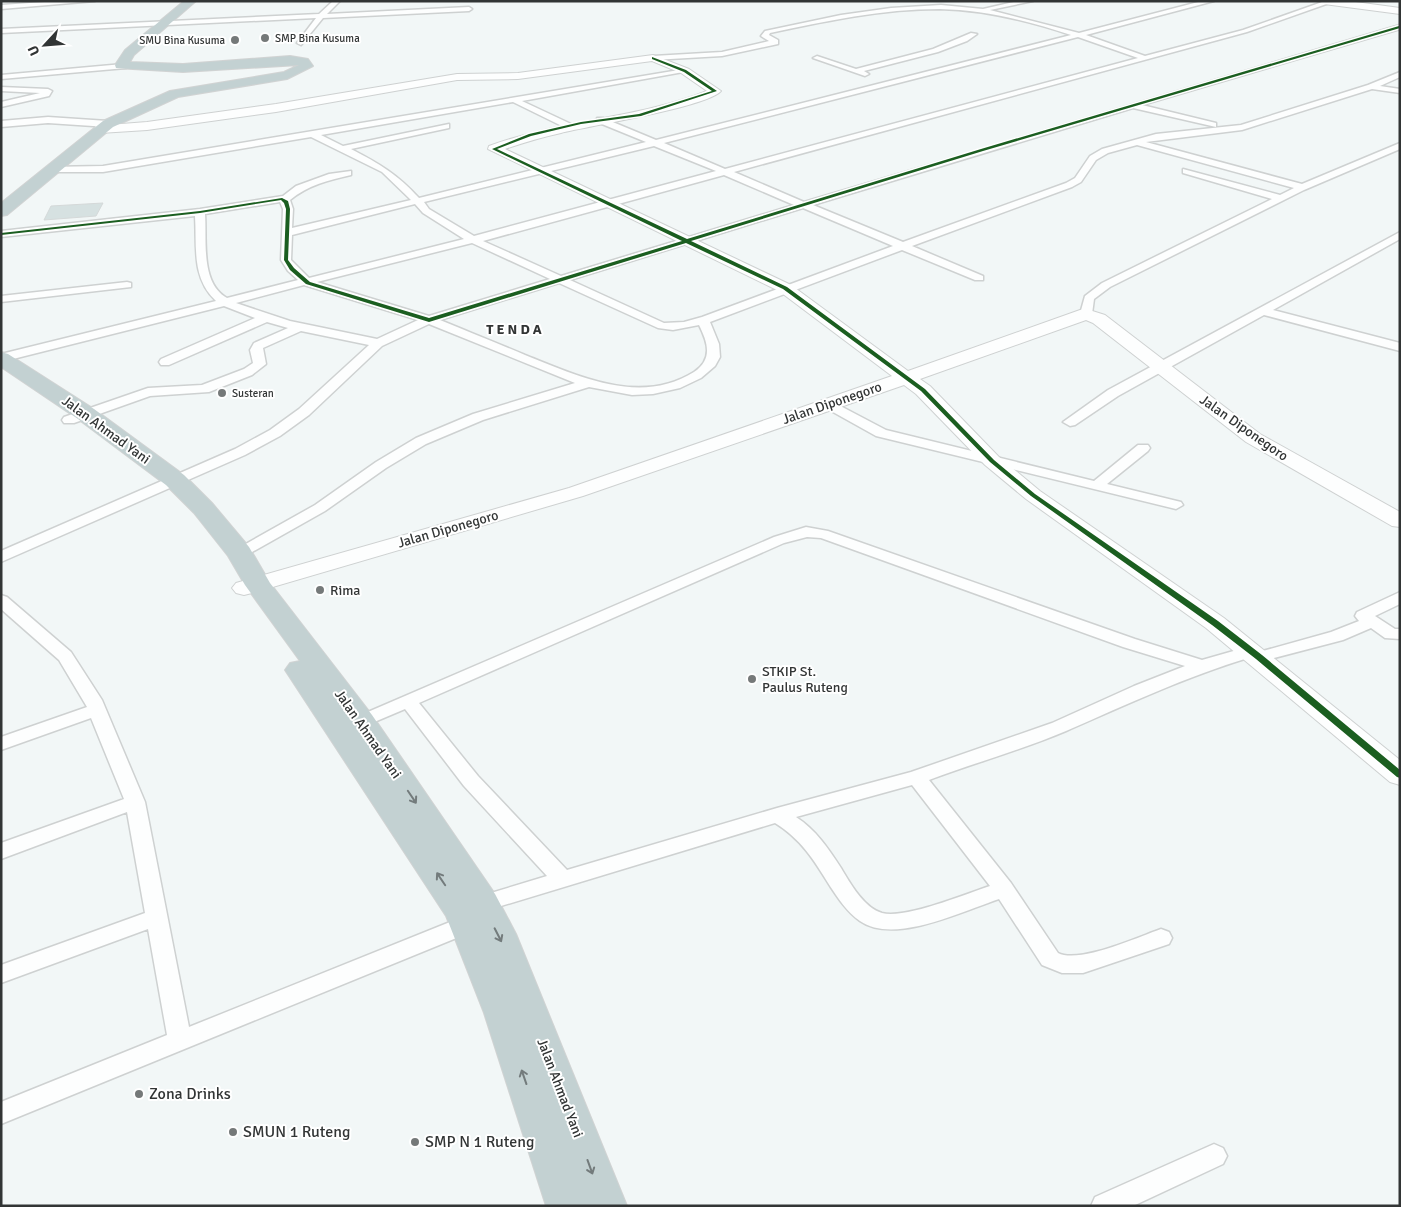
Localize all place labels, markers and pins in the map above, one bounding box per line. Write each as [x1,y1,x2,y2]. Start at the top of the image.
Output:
marker: SMP Bina Kusuma [259,32,271,44]
place label: SMP Bina Kusuma [275,32,360,45]
place label: SMU Bina Kusuma [139,34,225,47]
marker: SMU Bina Kusuma [229,34,241,46]
marker: Susteran [216,387,228,399]
place label: Susteran [232,387,274,400]
place label: Rima [330,582,360,599]
marker: Rima [314,584,326,596]
place label: STKIP St. Paulus Ruteng [762,663,848,696]
marker: STKIP St. Paulus Ruteng [746,673,758,685]
place label: Zona Drinks [149,1084,231,1104]
marker: Zona Drinks [133,1088,145,1100]
place label: SMUN 1 Ruteng [243,1122,350,1142]
marker: SMUN 1 Ruteng [227,1126,239,1138]
place label: SMP N 1 Ruteng [425,1132,534,1152]
marker: SMP N 1 Ruteng [409,1136,421,1148]

